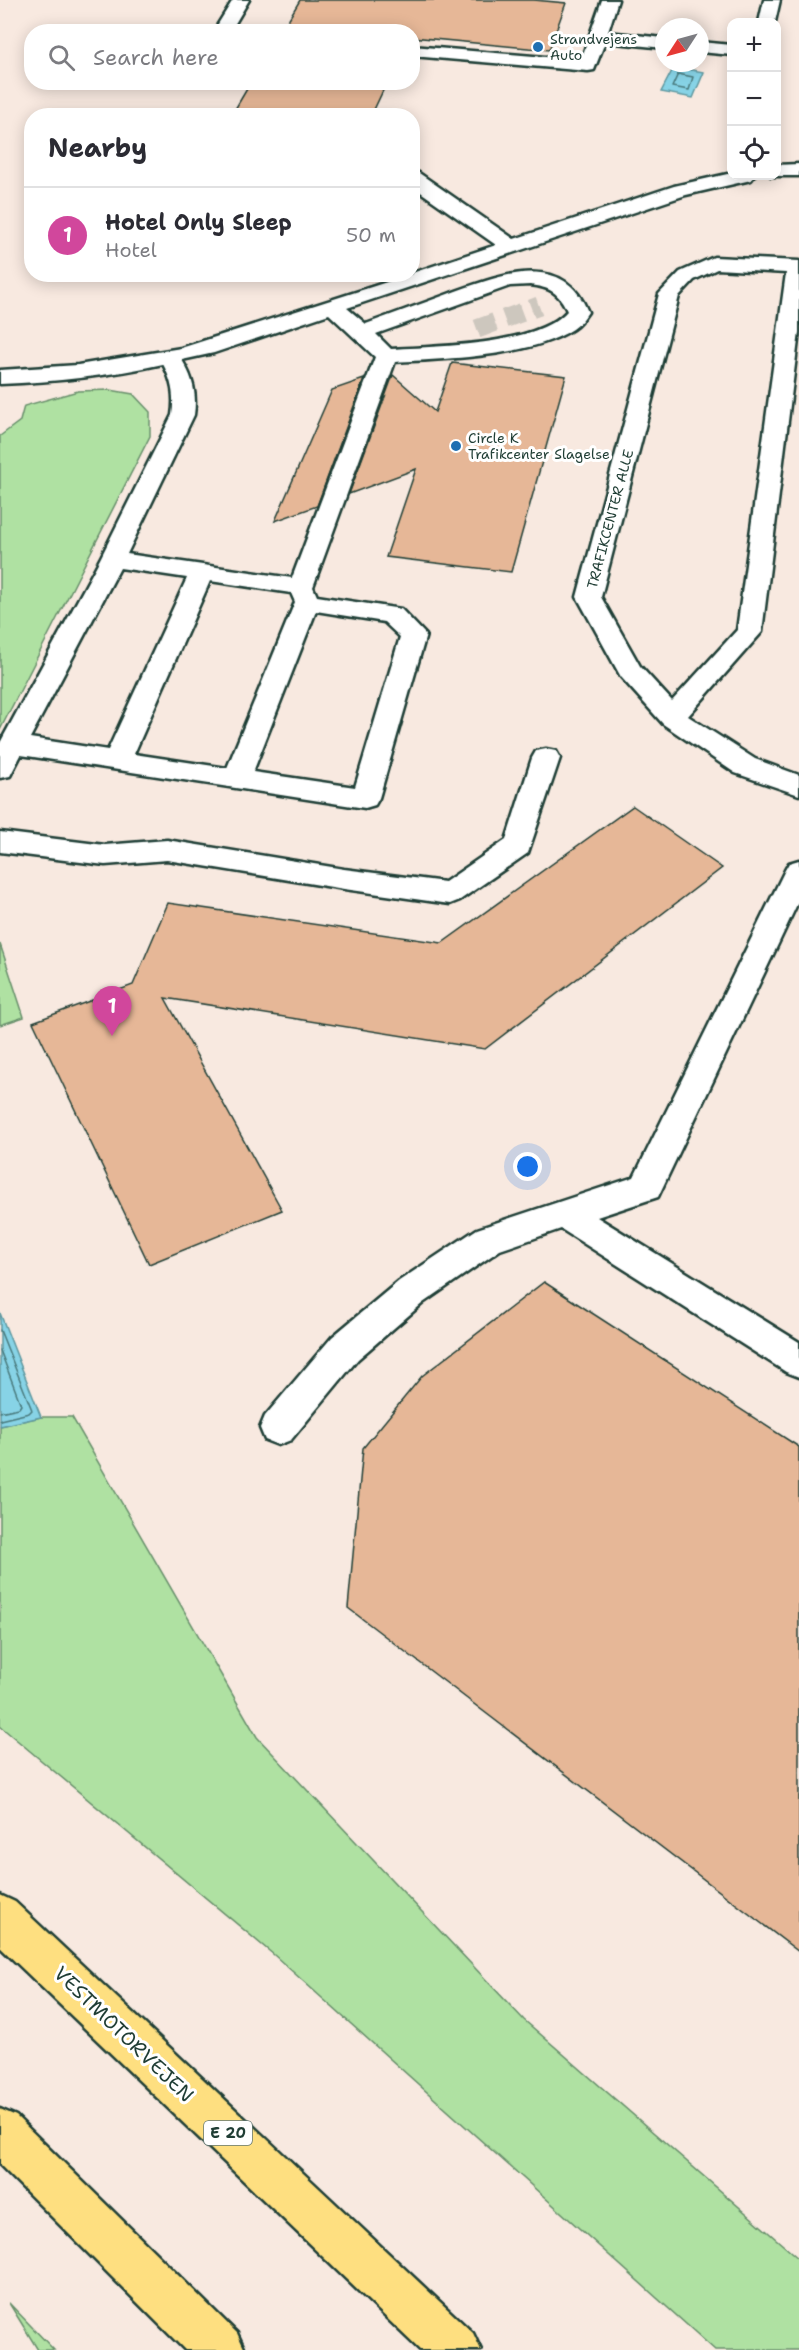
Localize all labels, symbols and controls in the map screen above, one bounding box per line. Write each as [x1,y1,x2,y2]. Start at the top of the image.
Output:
north arrow [655,18,709,72]
map controls [727,18,781,180]
button: + [727,18,781,72]
search box [24,24,420,90]
place label: Strandvejens Auto [550,30,637,64]
marker: Strandvejens Auto [531,40,545,54]
icon: search [45,41,78,74]
text: Search here [93,43,219,72]
button: − [727,72,781,126]
button: locate [727,126,781,180]
text: Nearby [48,130,147,165]
text: Hotel Only Sleep [105,208,292,237]
text: 1 [63,222,72,248]
text: 50 m [346,222,396,248]
text: Hotel [105,237,157,263]
place label: Circle K Trafikcenter Slagelse [468,429,610,463]
marker: Circle K Trafikcenter Slagelse [449,439,463,453]
street label: TRAFIKCENTER ALLE [583,447,637,591]
pin: 1 [92,986,132,1036]
your location [513,1152,542,1181]
street label: VESTMOTORVEJEN [48,1960,200,2108]
road number: E 20 [204,2121,252,2145]

